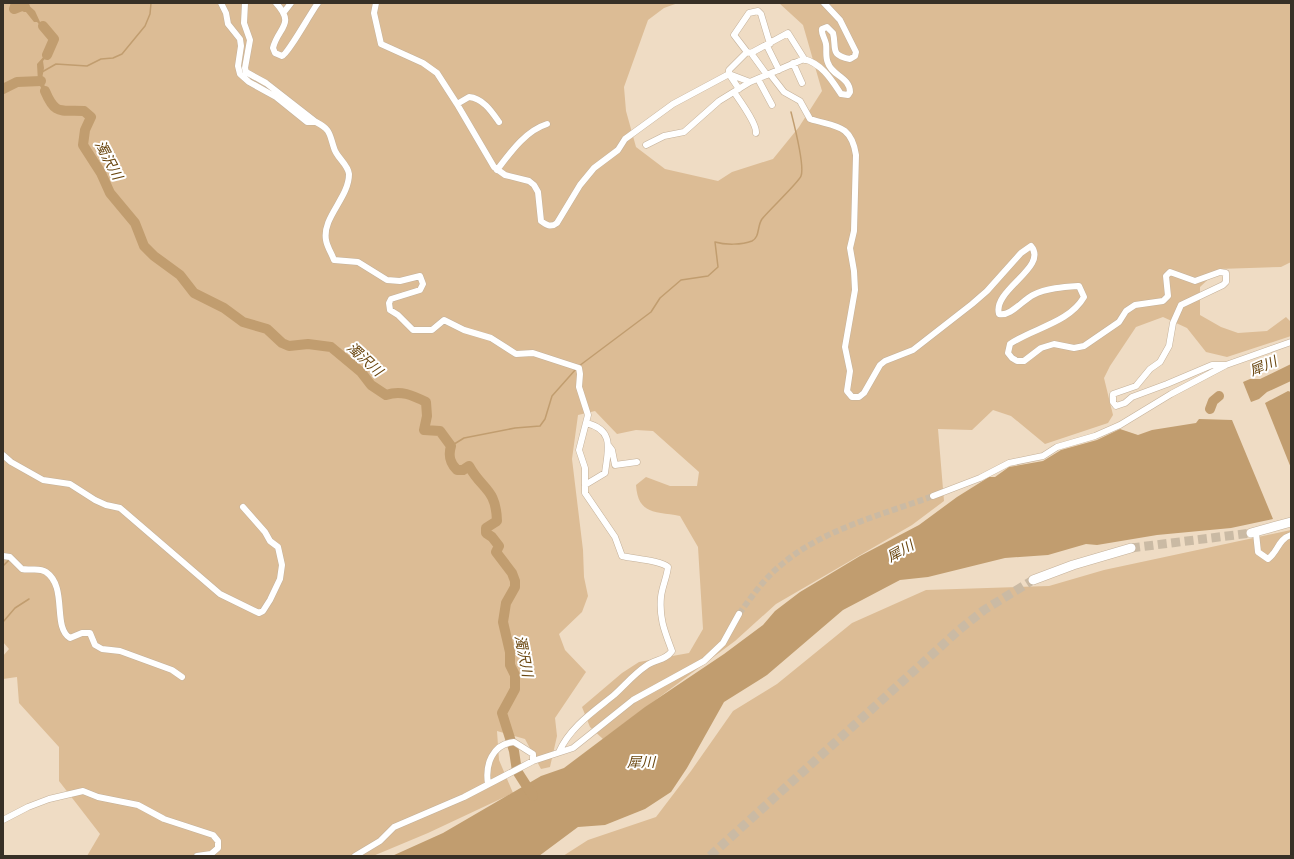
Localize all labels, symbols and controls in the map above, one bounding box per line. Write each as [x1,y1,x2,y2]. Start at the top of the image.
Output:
water label: 濁沢川 [92,138,127,184]
water label: 濁沢川 [344,339,387,380]
water label: 犀川 [1247,352,1281,379]
water label: 犀川 [884,536,918,565]
water label: 濁沢川 [512,634,536,680]
water label: 犀川 [627,754,657,770]

